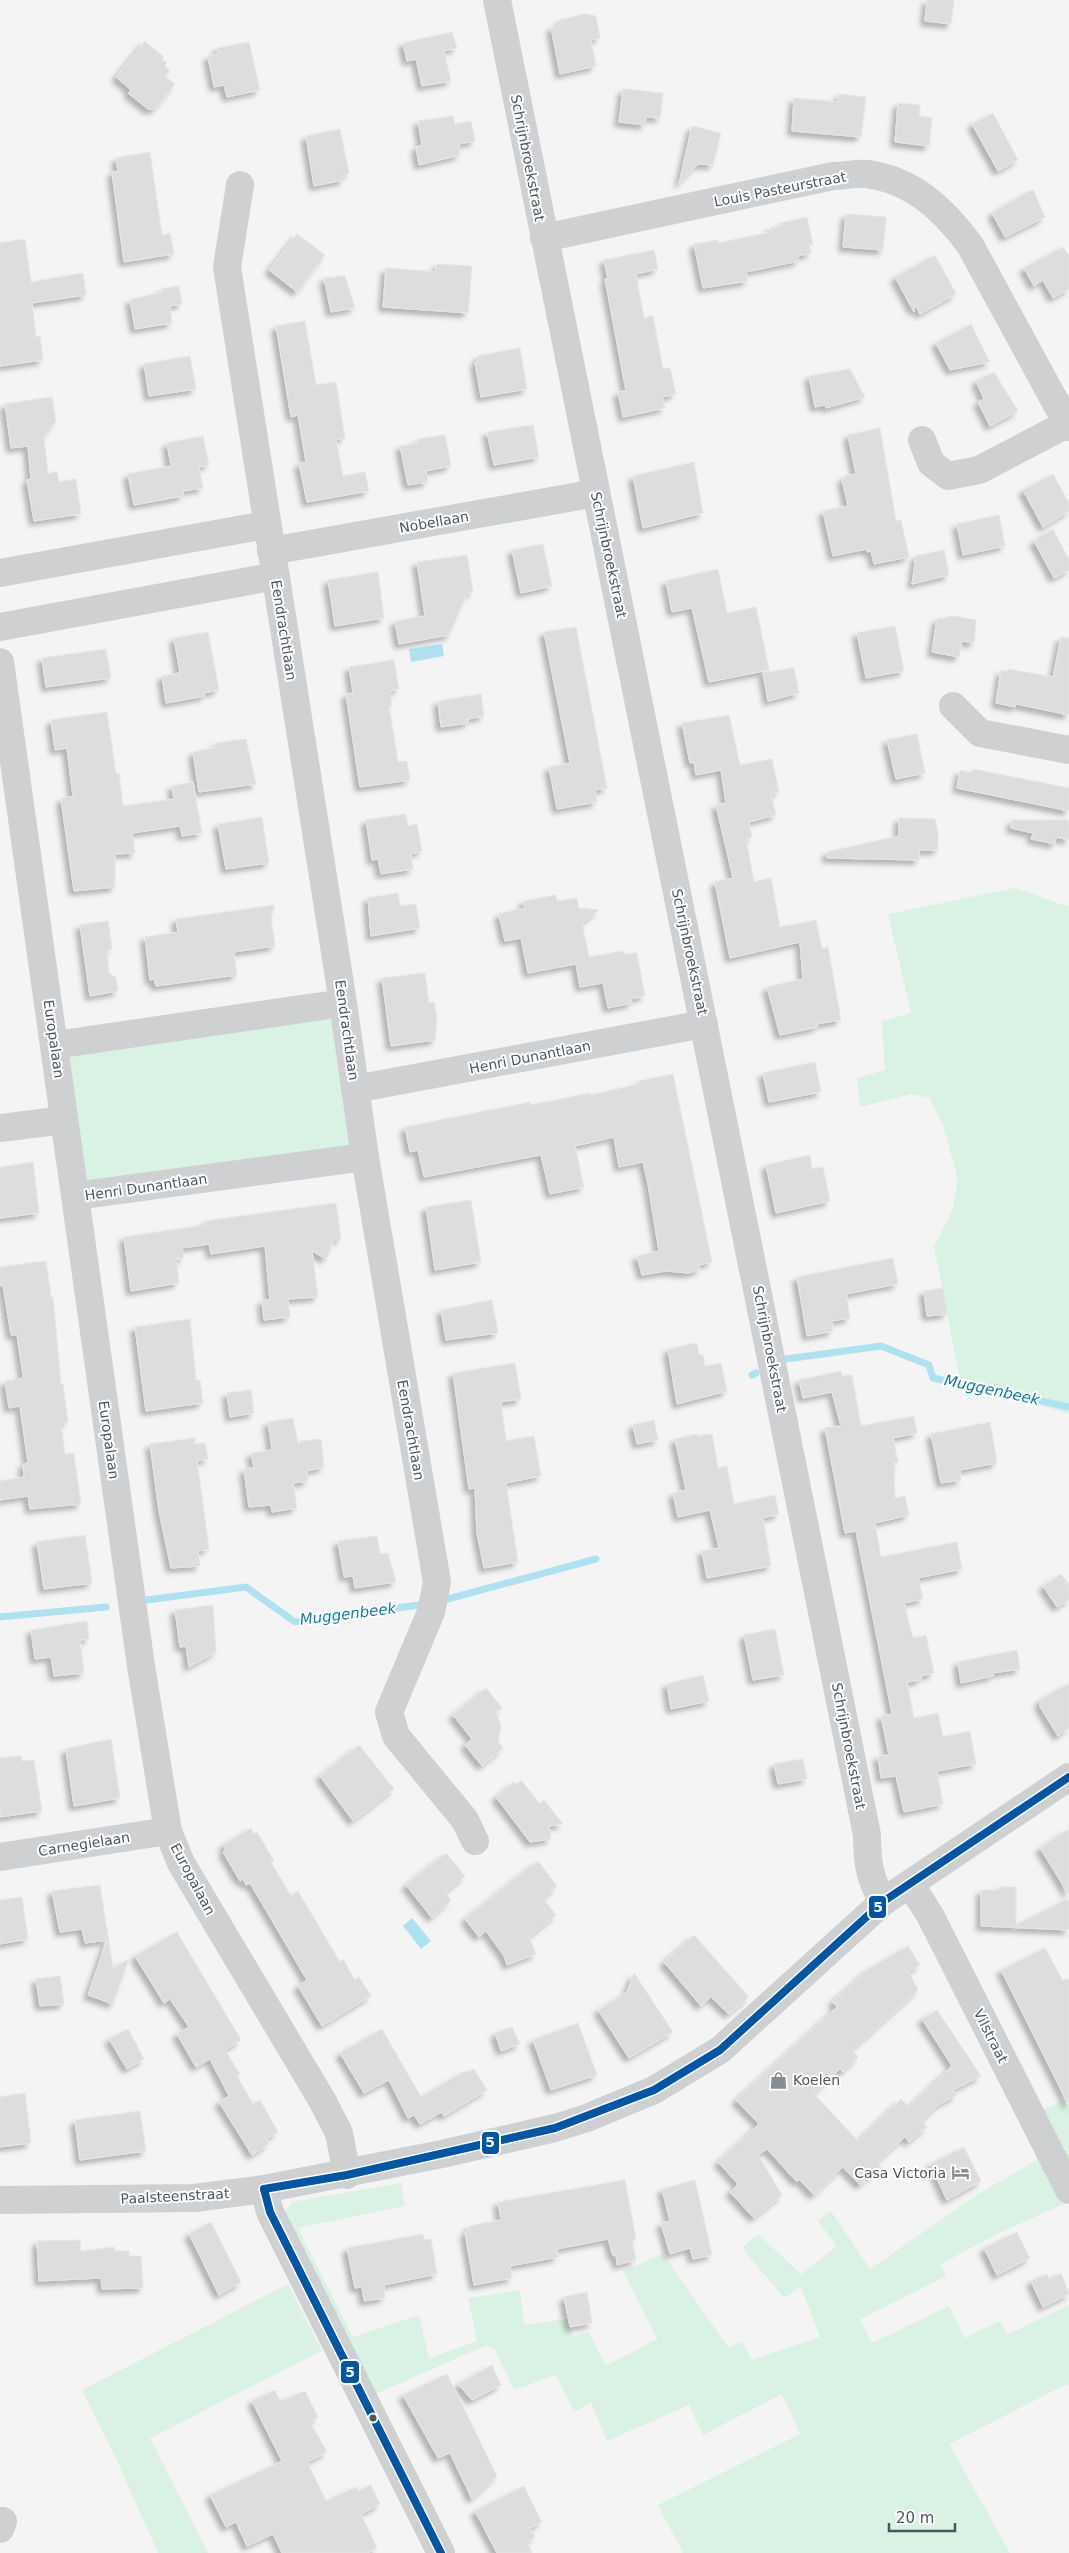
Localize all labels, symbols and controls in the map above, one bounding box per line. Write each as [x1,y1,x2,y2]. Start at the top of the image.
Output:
street label: Schrijnbroekstraat [508,93,548,223]
street label: Louis Pasteurstraat [713,168,848,210]
street label: Schrijnbroekstraat [588,490,630,620]
street label: Nobellaan [398,508,470,536]
street label: Eendrachtlaan [268,579,300,681]
street label: Schrijnbroekstraat [669,887,711,1017]
street label: Eendrachtlaan [332,979,362,1081]
street label: Europalaan [41,999,67,1079]
street label: Henri Dunantlaan [468,1037,592,1077]
street label: Henri Dunantlaan [84,1170,208,1204]
street label: Schrijnbroekstraat [750,1284,790,1414]
water label: Muggenbeek [943,1371,1043,1409]
street label: Eendrachtlaan [394,1379,428,1481]
street label: Europalaan [96,1400,122,1480]
water label: Muggenbeek [299,1599,398,1629]
street label: Schrijnbroekstraat [829,1681,869,1811]
street label: Carnegielaan [37,1829,131,1859]
street label: Europalaan [167,1840,219,1918]
line badge: 5 [868,1895,887,1919]
text: 5 [873,1899,883,1915]
street label: Vilstraat [971,2006,1012,2066]
shop icon: Koelen [769,2070,789,2090]
place label: Koelen [793,2072,840,2088]
line badge: 5 [481,2131,500,2155]
text: 5 [485,2134,495,2150]
hotel icon: Casa Victoria [950,2163,970,2183]
place label: Casa Victoria [854,2165,946,2181]
street label: Paalsteenstraat [120,2185,230,2207]
line badge: 5 [340,2360,360,2384]
text: 5 [345,2364,355,2380]
unlabelled marker [368,2413,378,2423]
scale bar [889,2500,955,2532]
text: 20 m [896,2509,934,2527]

